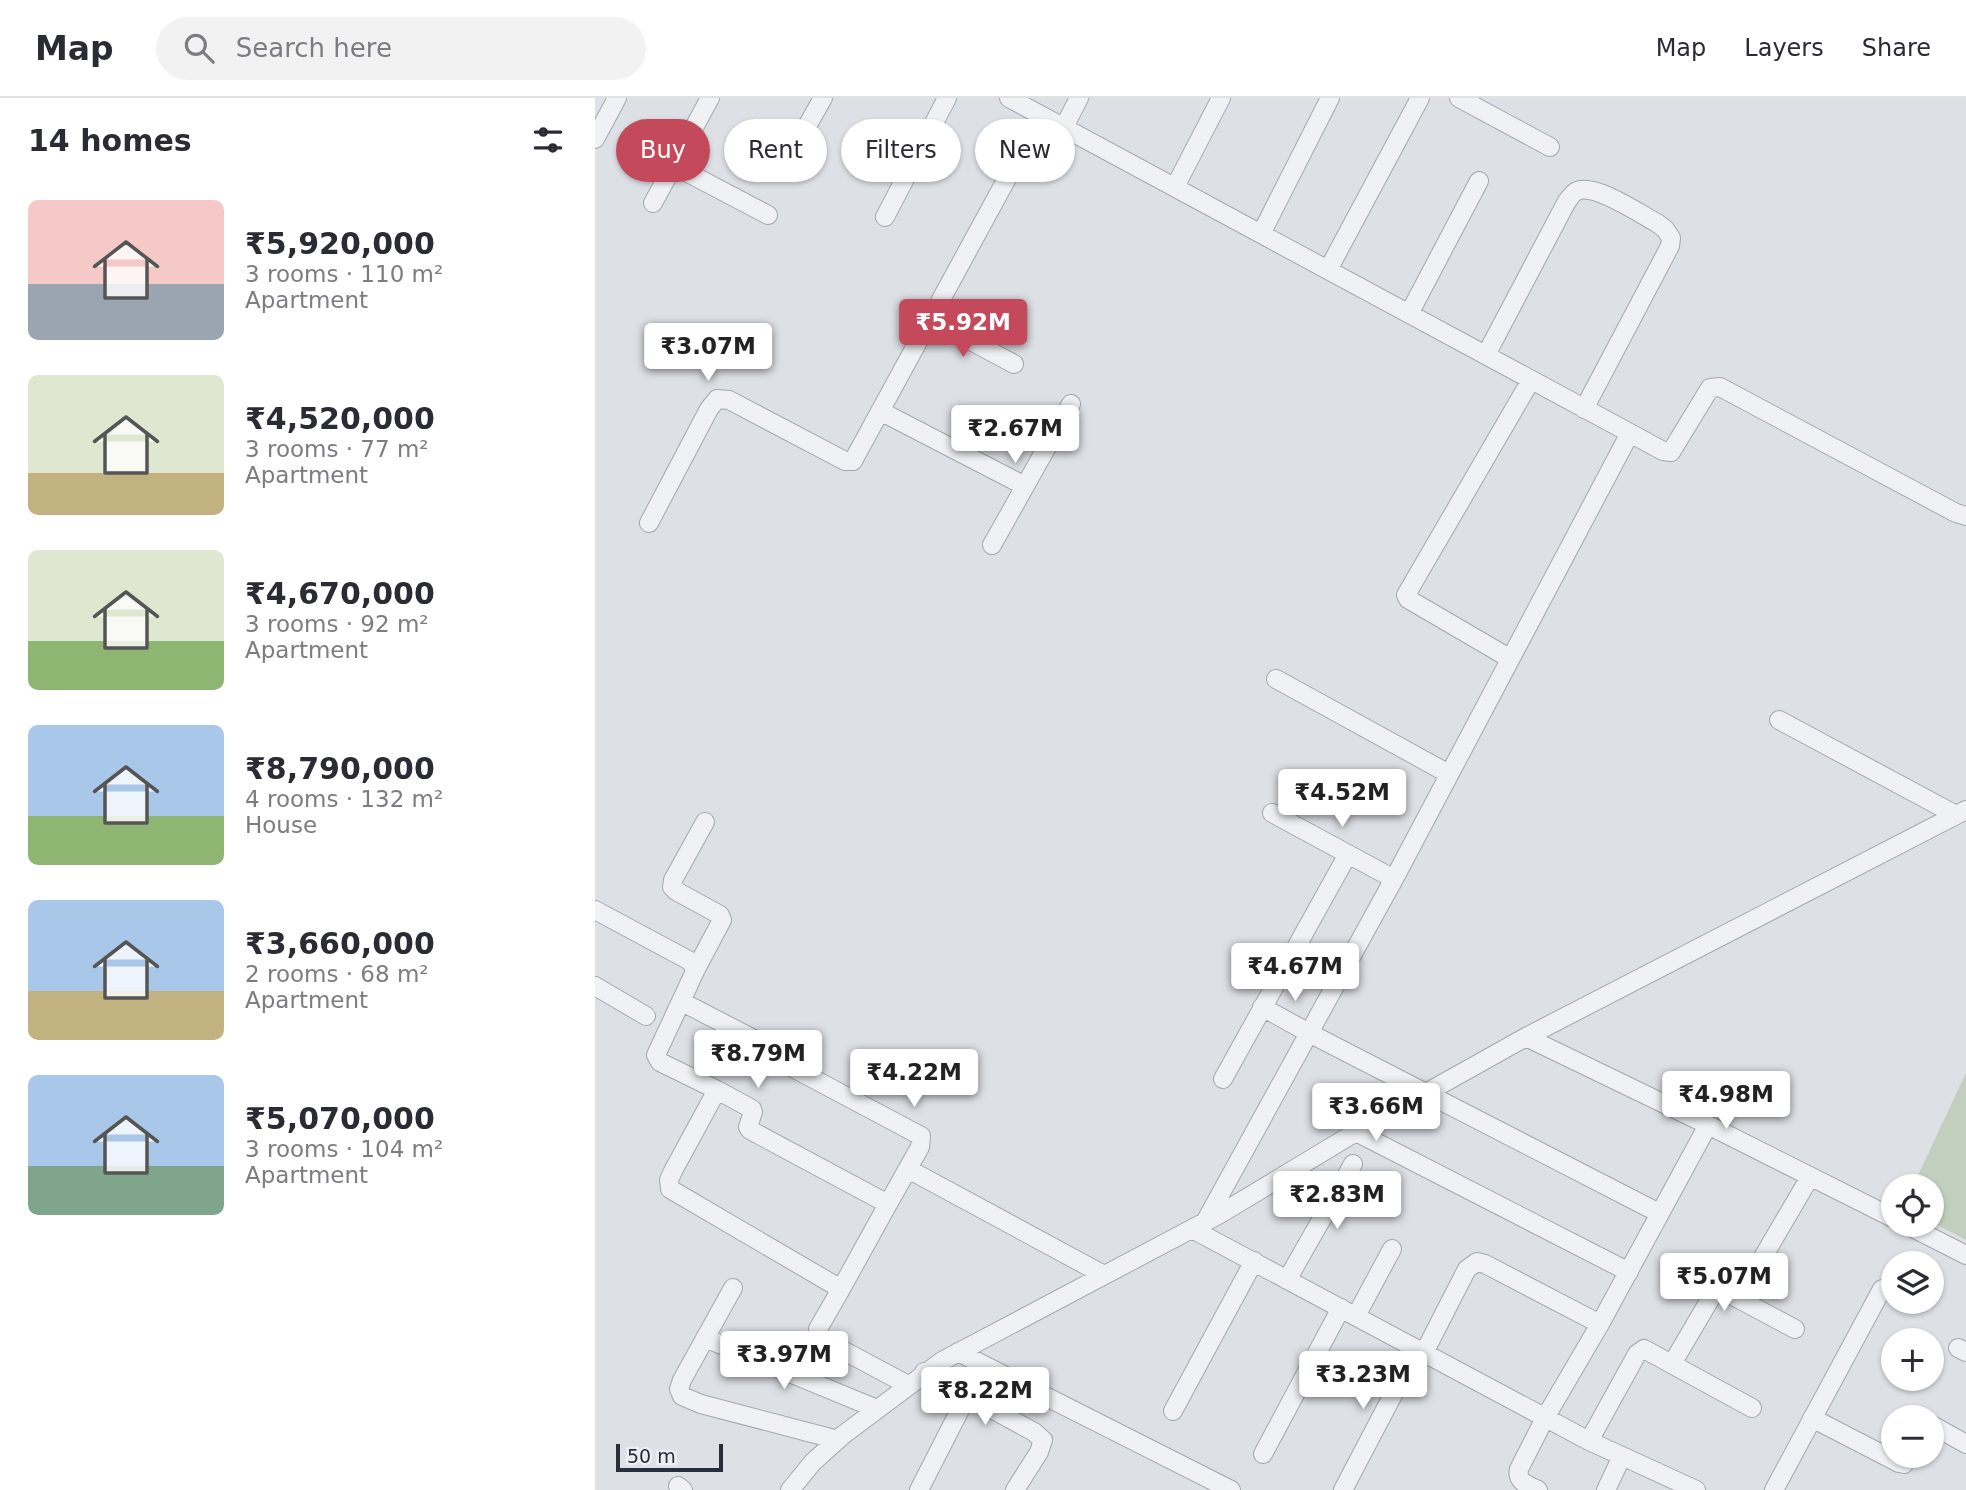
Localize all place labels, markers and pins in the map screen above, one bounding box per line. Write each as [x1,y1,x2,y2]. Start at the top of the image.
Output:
pin: ₹5.92M [906,300,1020,359]
pin: ₹3.07M [651,324,765,383]
pin: ₹2.67M [958,406,1072,465]
pin: ₹4.52M [1285,770,1399,829]
pin: ₹4.67M [1238,944,1352,1003]
pin: ₹8.79M [701,1030,815,1090]
pin: ₹4.22M [857,1049,971,1109]
pin: ₹4.98M [1669,1072,1783,1131]
pin: ₹3.66M [1319,1084,1433,1143]
pin: ₹2.83M [1280,1172,1394,1231]
pin: ₹5.07M [1667,1254,1781,1313]
pin: ₹3.97M [727,1332,841,1391]
pin: ₹3.23M [1306,1352,1420,1411]
pin: ₹8.22M [928,1368,1042,1427]

